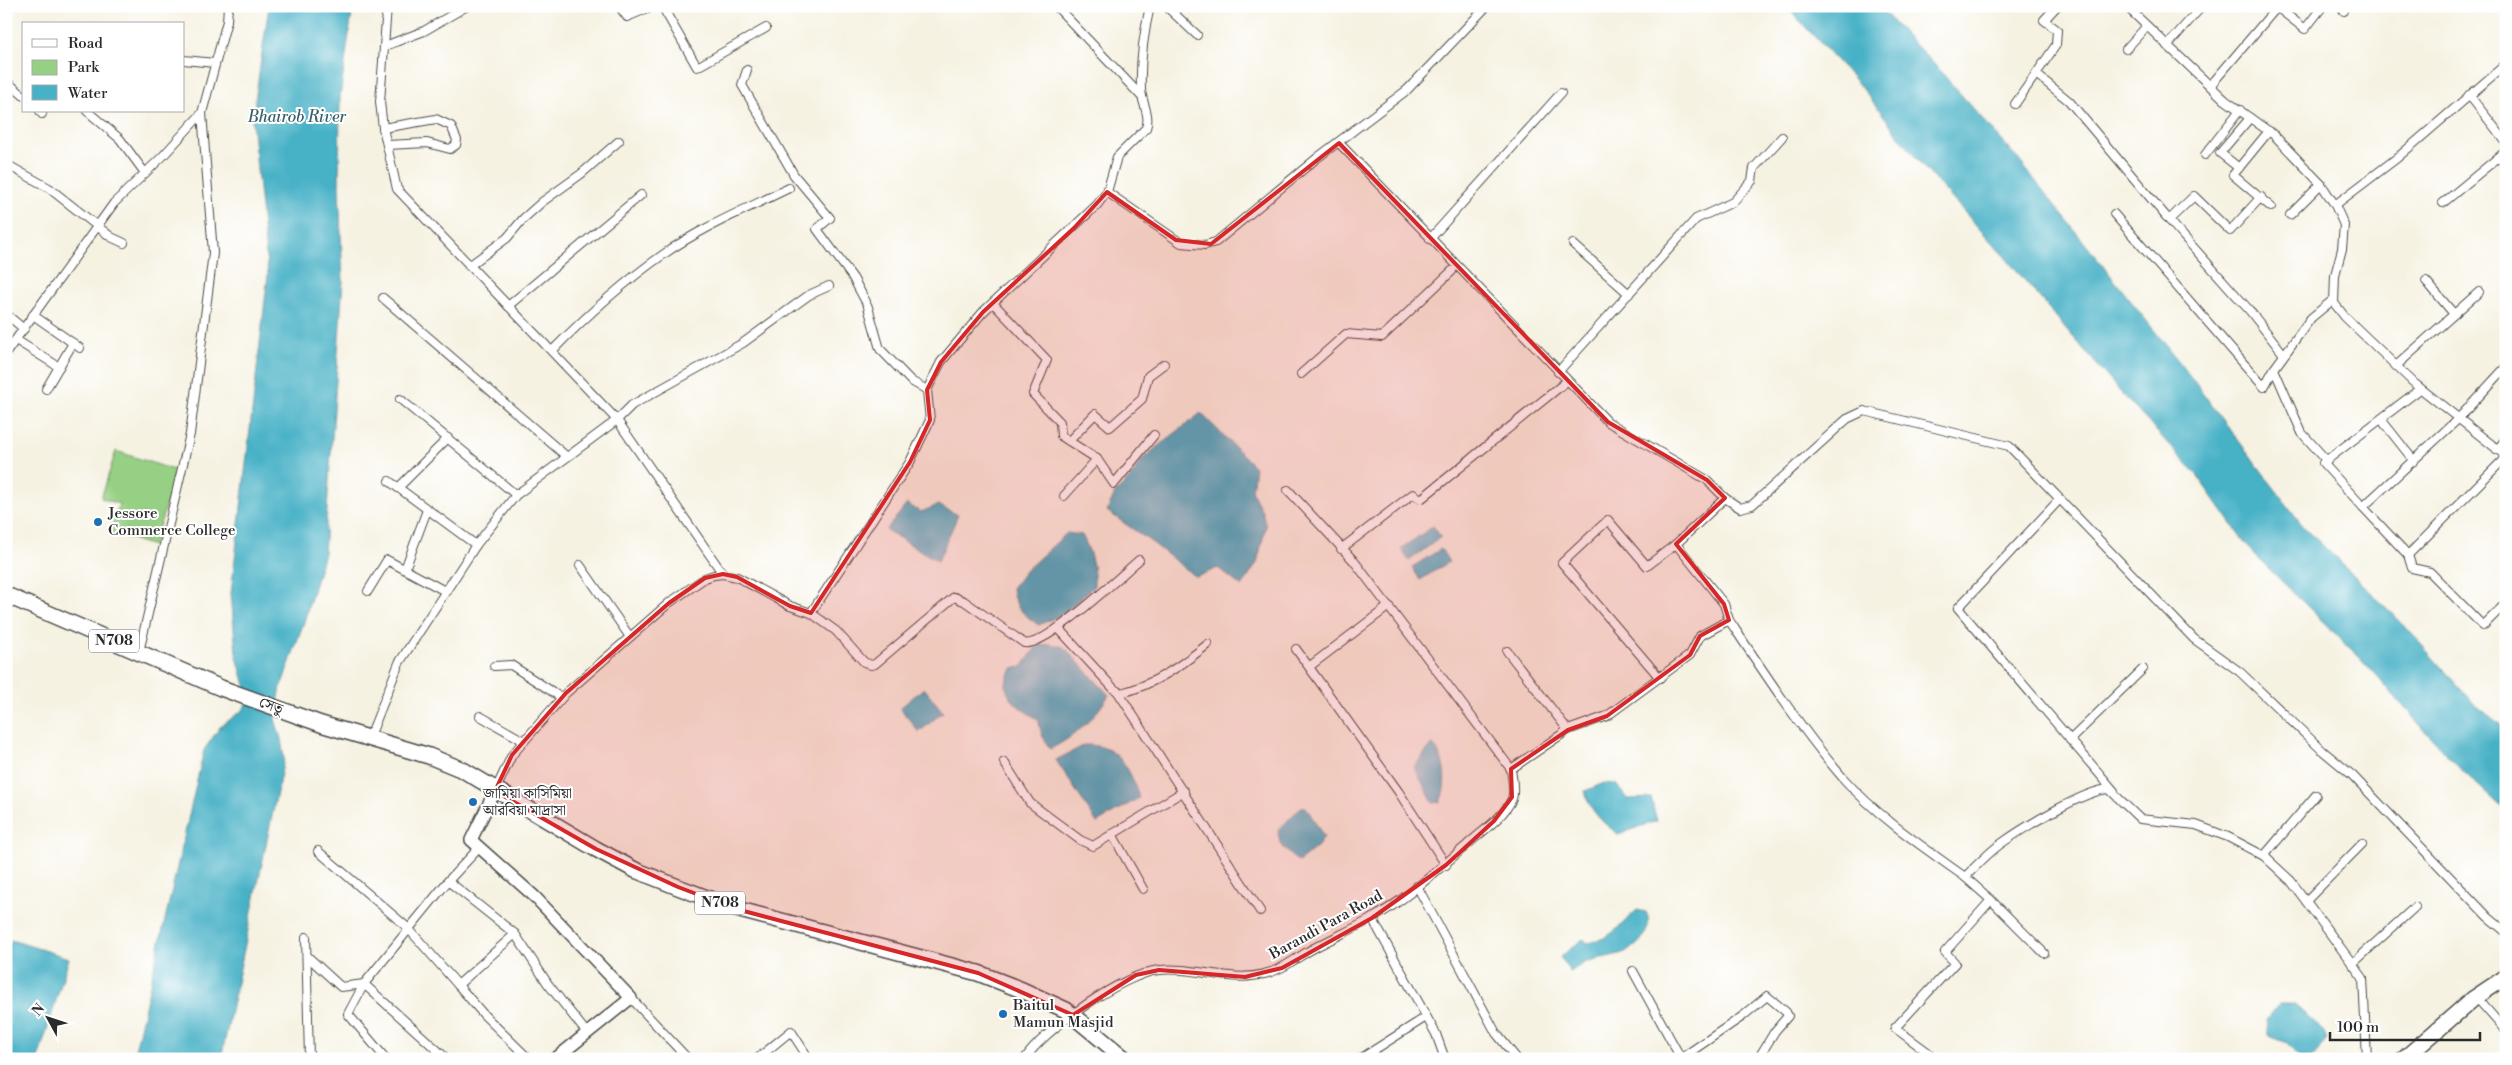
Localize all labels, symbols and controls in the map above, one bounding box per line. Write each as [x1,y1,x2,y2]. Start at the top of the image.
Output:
legend [22,22,185,112]
text: Road [68,34,103,53]
text: Park [68,58,100,77]
text: Water [67,84,108,103]
water label: Bhairob River [247,107,347,127]
place label: Jessore Commerce College [107,504,236,540]
marker: Jessore Commerce College [92,516,104,528]
road number: N708 [89,630,139,652]
street label: সেতু [256,693,287,719]
place label: জামিয়া কাসিমিয়া আরবিয়া মাদ্রাসা [482,784,572,820]
marker: জামিয়া কাসিমিয়া আরবিয়া মাদ্রাসা [467,796,479,808]
street label: Barandi Para Road [1265,886,1386,964]
road number: N708 [695,891,745,914]
north arrow [22,992,72,1042]
place label: Baitul Mamun Masjid [1012,996,1114,1032]
text: N [28,1000,49,1020]
marker: Baitul Mamun Masjid [997,1008,1009,1020]
scale bar [2330,1010,2480,1042]
text: 100 m [2337,1018,2379,1037]

